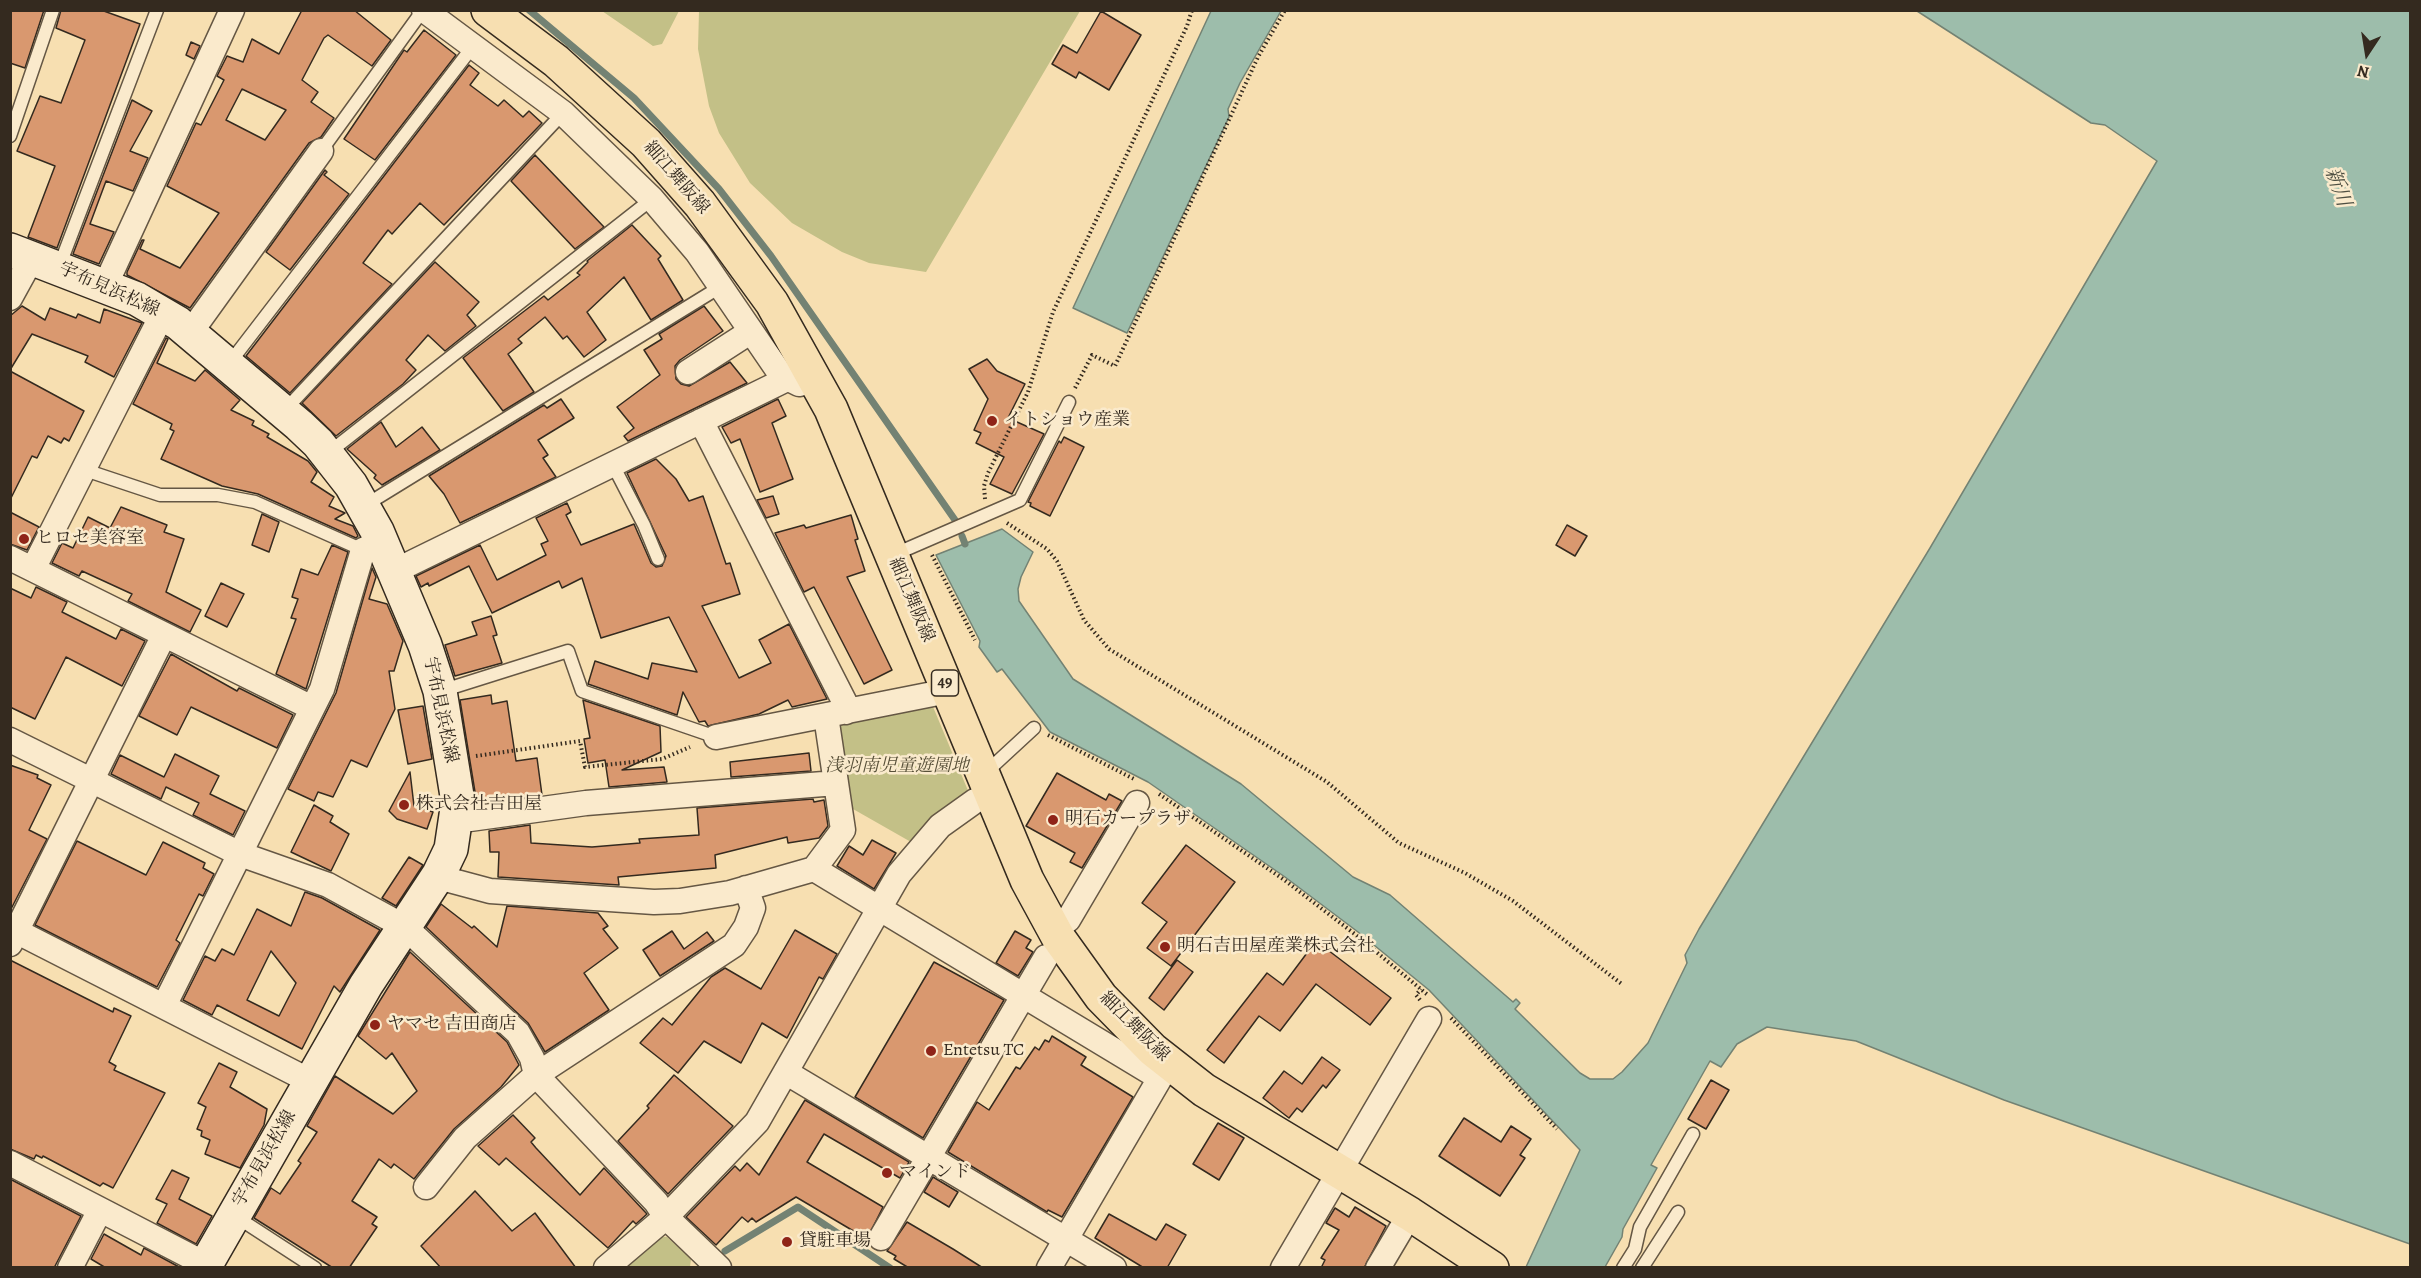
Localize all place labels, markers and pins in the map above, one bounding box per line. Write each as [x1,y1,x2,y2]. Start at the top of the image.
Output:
place label: イトショウ産業 [1004,410,1130,432]
marker: イトショウ産業 [985,414,999,428]
place label: ヒロセ美容室 [36,528,144,550]
marker: ヒロセ美容室 [17,532,31,546]
place label: 株式会社吉田屋 [416,794,542,816]
marker: 株式会社吉田屋 [397,798,411,812]
place label: 明石カープラザ [1065,809,1191,831]
marker: 明石カープラザ [1046,813,1060,827]
place label: 明石吉田屋産業株式会社 [1177,936,1375,958]
marker: 明石吉田屋産業株式会社 [1158,940,1172,954]
place label: ヤマセ 吉田商店 [387,1014,517,1036]
marker: ヤマセ 吉田商店 [368,1018,382,1032]
place label: Entetsu TC [943,1040,1024,1062]
marker: Entetsu TC [924,1044,938,1058]
place label: マインド [899,1162,971,1184]
marker: マインド [880,1166,894,1180]
place label: 貸駐車場 [799,1231,871,1253]
marker: 貸駐車場 [780,1235,794,1249]

